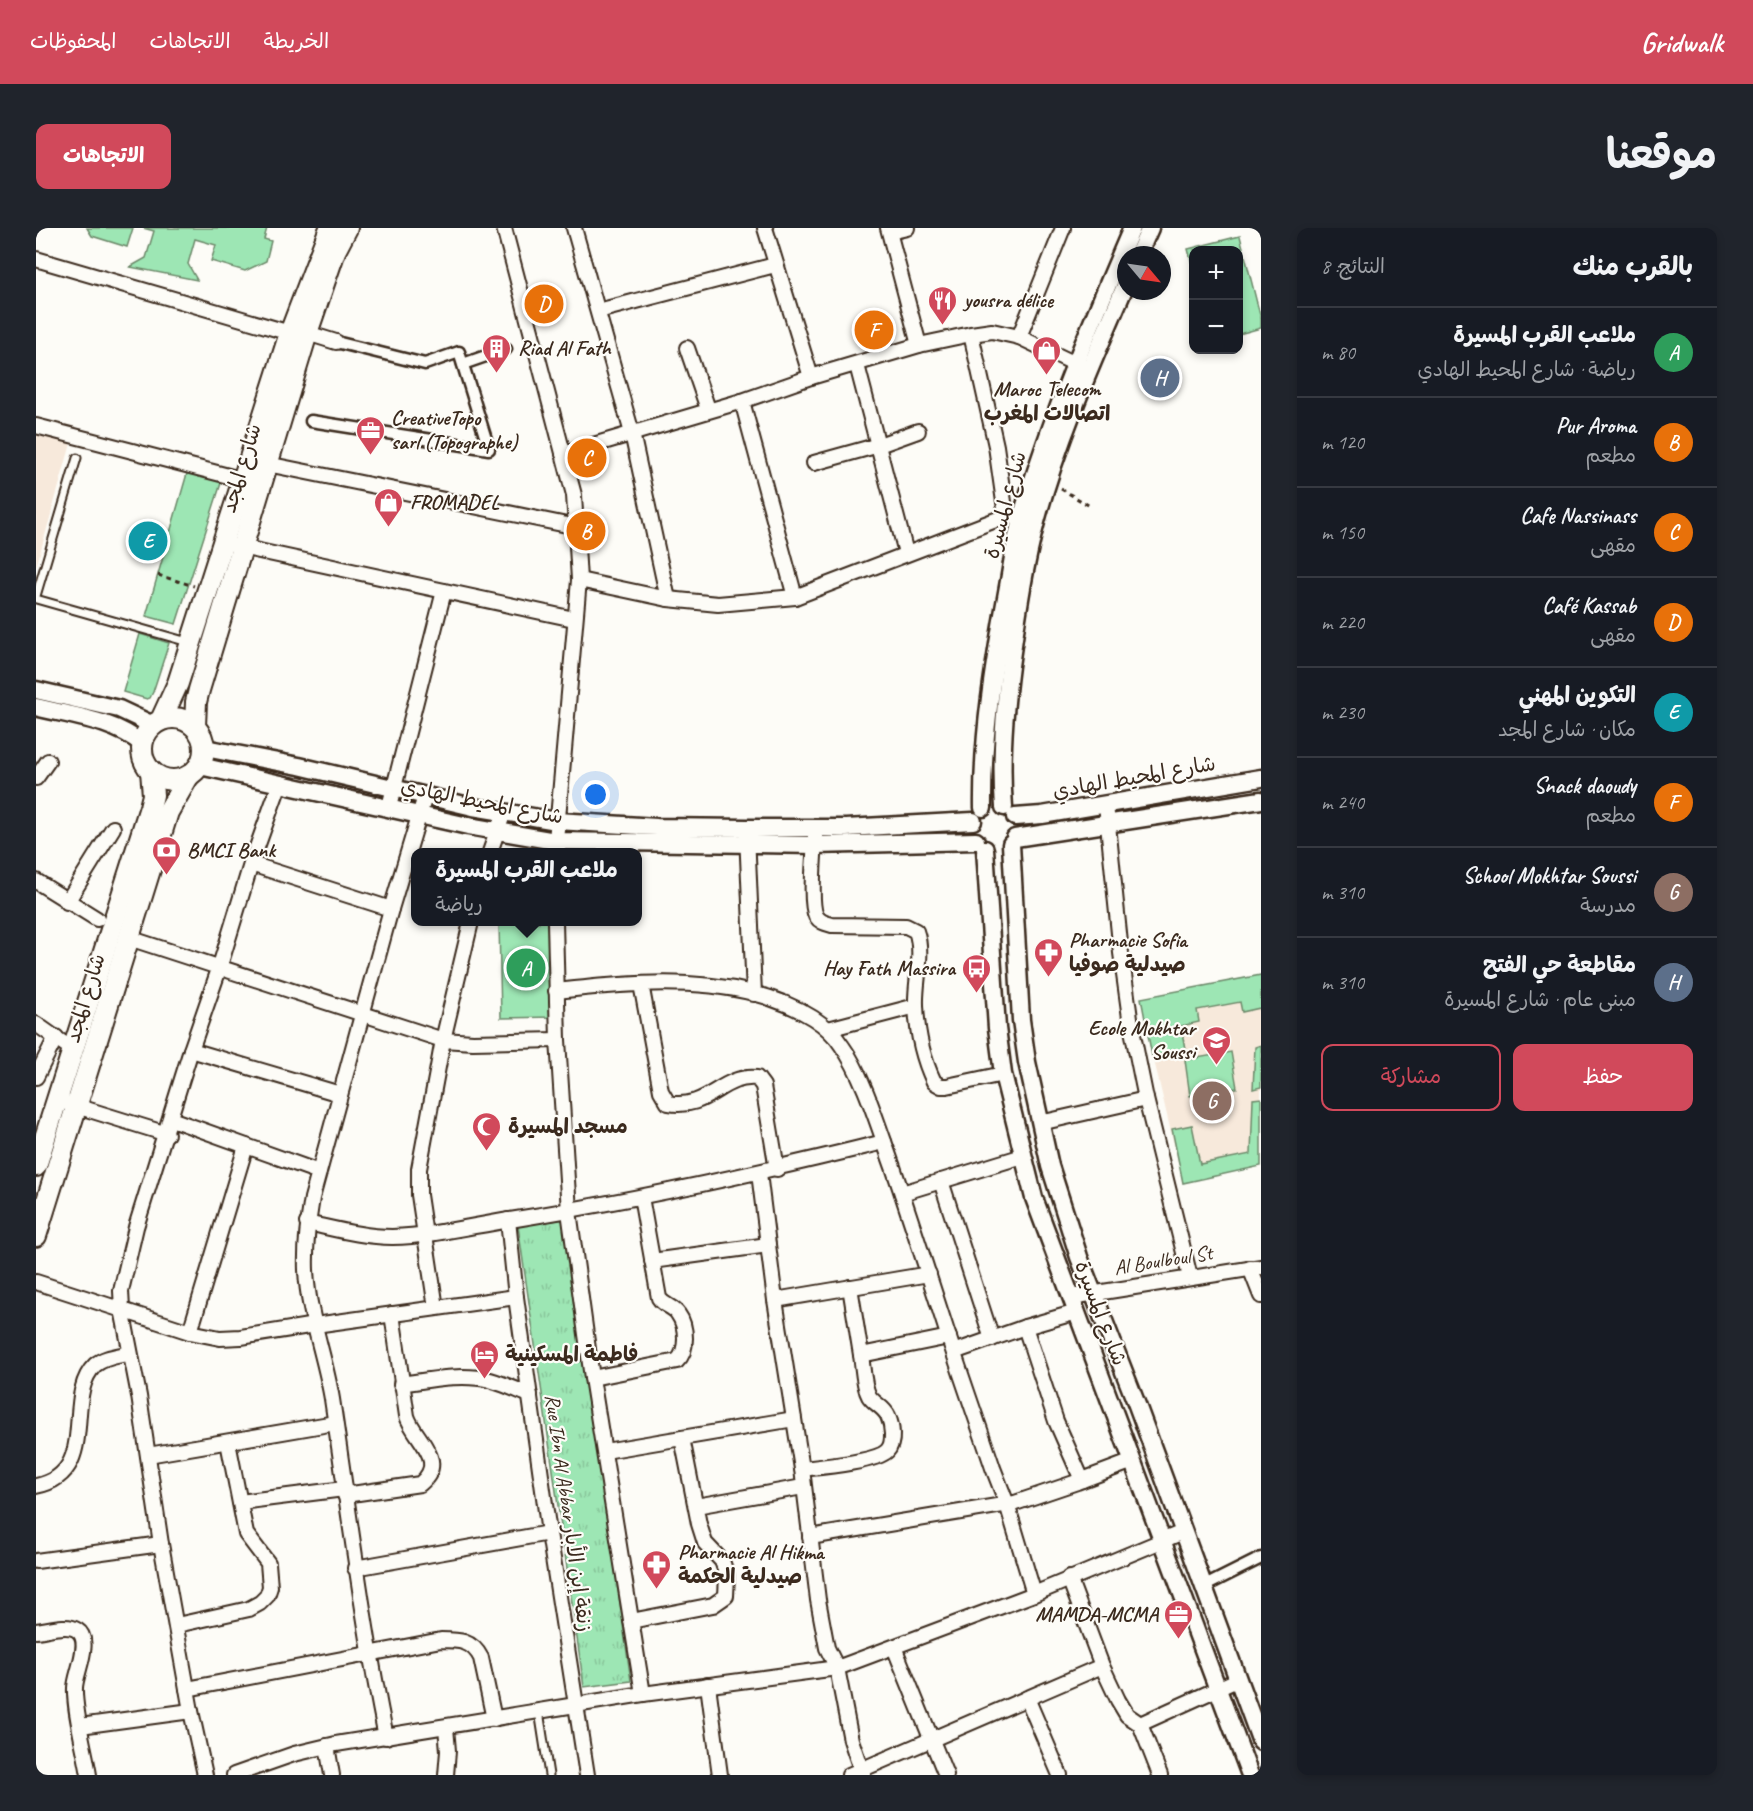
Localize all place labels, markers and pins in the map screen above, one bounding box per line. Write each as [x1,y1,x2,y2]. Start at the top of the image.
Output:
pin: D [524,282,564,326]
restaurant icon: yousra délice [927,284,959,326]
place label: yousra délice [962,287,1055,313]
pin: F [854,308,894,352]
building icon: Riad Al Fath [481,332,513,374]
shop icon: Maroc Telecom اتصالات المغرب [1031,334,1063,376]
place label: Riad Al Fath [518,335,612,361]
pin: H [1140,356,1180,400]
place label: Maroc Telecom اتصالات المغرب [984,376,1110,426]
place label: CreativeTopo sarl (Topographe) [391,405,520,455]
office icon: CreativeTopo sarl (Topographe) [354,414,386,456]
pin: C [568,436,606,480]
shop icon: FROMADEL [373,486,405,528]
place label: FROMADEL [410,489,500,515]
pin: B [566,508,606,554]
pin: E [128,518,168,564]
bank icon: BMCI Bank [150,834,182,876]
place label: BMCI Bank [187,837,277,863]
place label: Pharmacie Sofia صيدلية صوفيا [1069,927,1189,977]
pharmacy icon: Pharmacie Sofia صيدلية صوفيا [1032,936,1064,978]
pin: A [506,946,546,990]
bus stop icon: Hay Fath Massira [960,952,992,994]
place label: Hay Fath Massira [823,955,956,981]
place label: Ecole Mokhtar Soussi [1088,1015,1198,1065]
school or university icon: Ecole Mokhtar Soussi [1200,1024,1232,1066]
pin: G [1192,1078,1232,1124]
mosque icon: مسجد المسيرة [471,1110,503,1152]
place label: مسجد المسيرة [508,1113,628,1139]
hotel icon: فاطمة المسكينية [468,1338,500,1380]
place label: فاطمة المسكينية [505,1341,638,1367]
place label: Pharmacie Al Hikma صيدلية الحكمة [678,1539,826,1589]
pharmacy icon: Pharmacie Al Hikma صيدلية الحكمة [641,1548,673,1590]
office icon: MAMDA-MCMA [1163,1598,1195,1640]
place label: MAMDA-MCMA [1036,1601,1159,1627]

